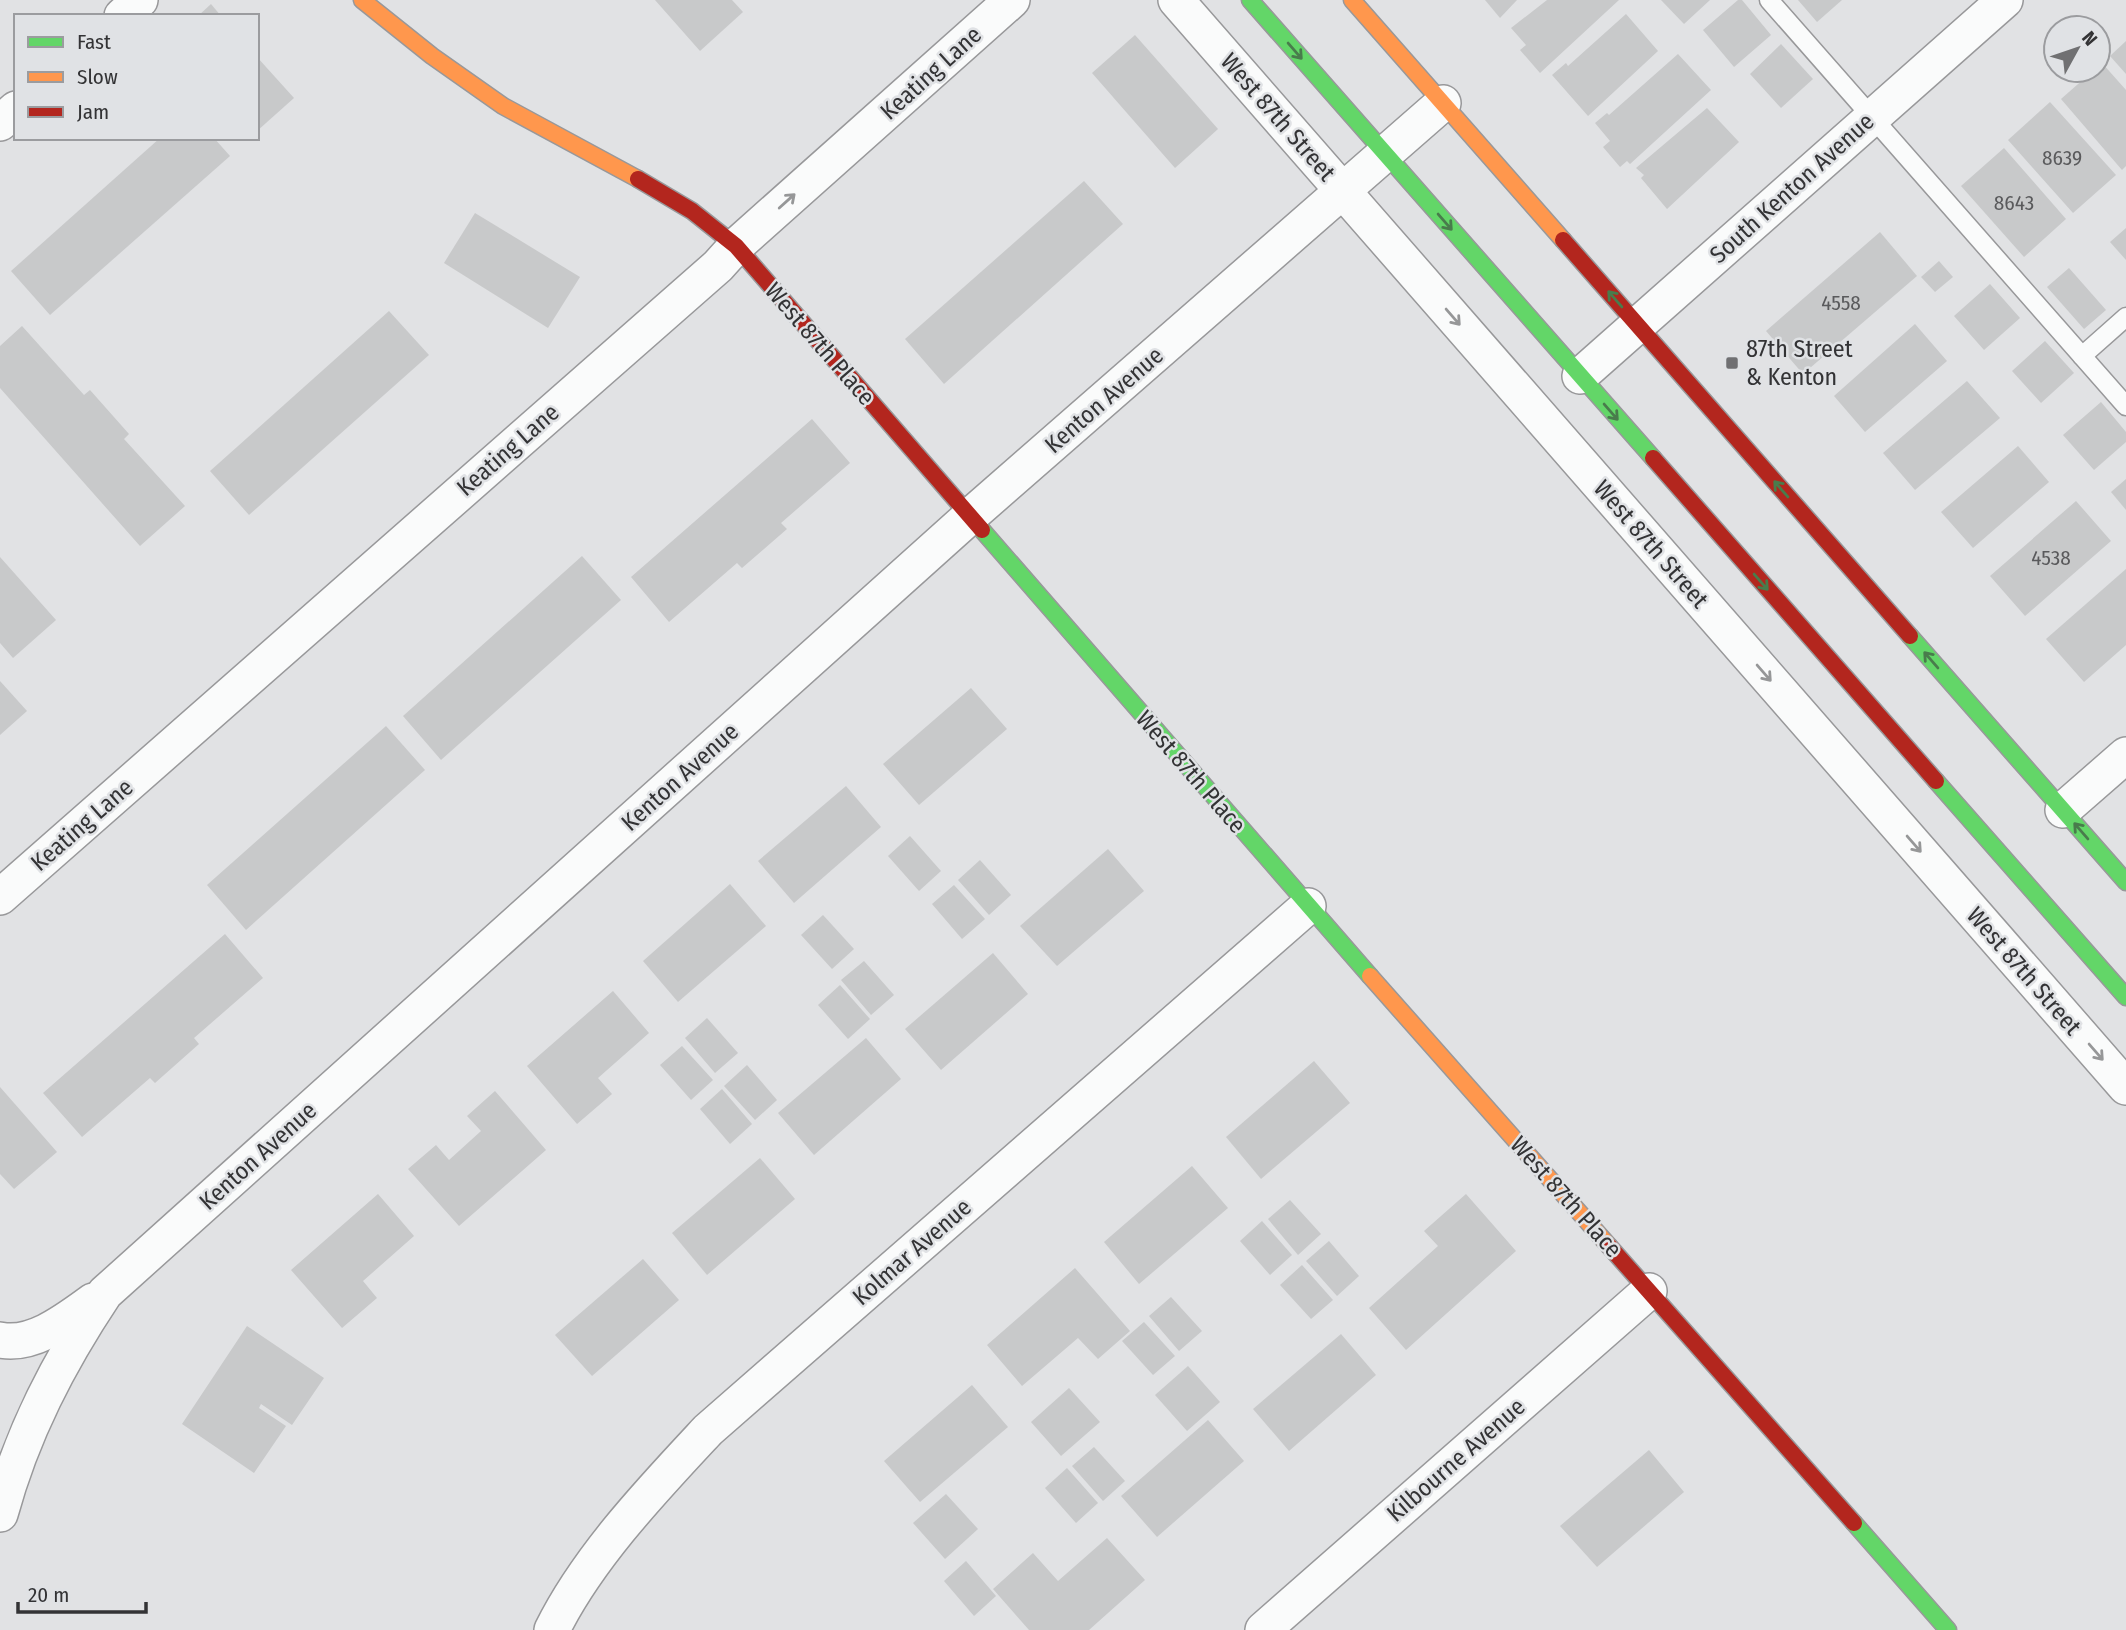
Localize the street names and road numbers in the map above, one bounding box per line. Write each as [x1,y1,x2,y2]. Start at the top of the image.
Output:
street label: Keating Lane [875,20,987,126]
street label: West 87th Street [1215,47,1341,187]
street label: South Kenton Avenue [1704,107,1880,269]
street label: West 87th Place [759,277,881,411]
street label: Kenton Avenue [1039,341,1169,459]
street label: Keating Lane [451,398,565,502]
street label: West 87th Street [1588,474,1714,614]
street label: West 87th Place [1130,705,1252,839]
street label: Kenton Avenue [616,717,744,837]
street label: Keating Lane [25,773,139,877]
street label: West 87th Street [1961,901,2087,1041]
street label: Kenton Avenue [194,1096,322,1216]
street label: West 87th Place [1504,1131,1628,1263]
street label: Kolmar Avenue [847,1193,977,1311]
street label: Kilbourne Avenue [1381,1392,1531,1528]

